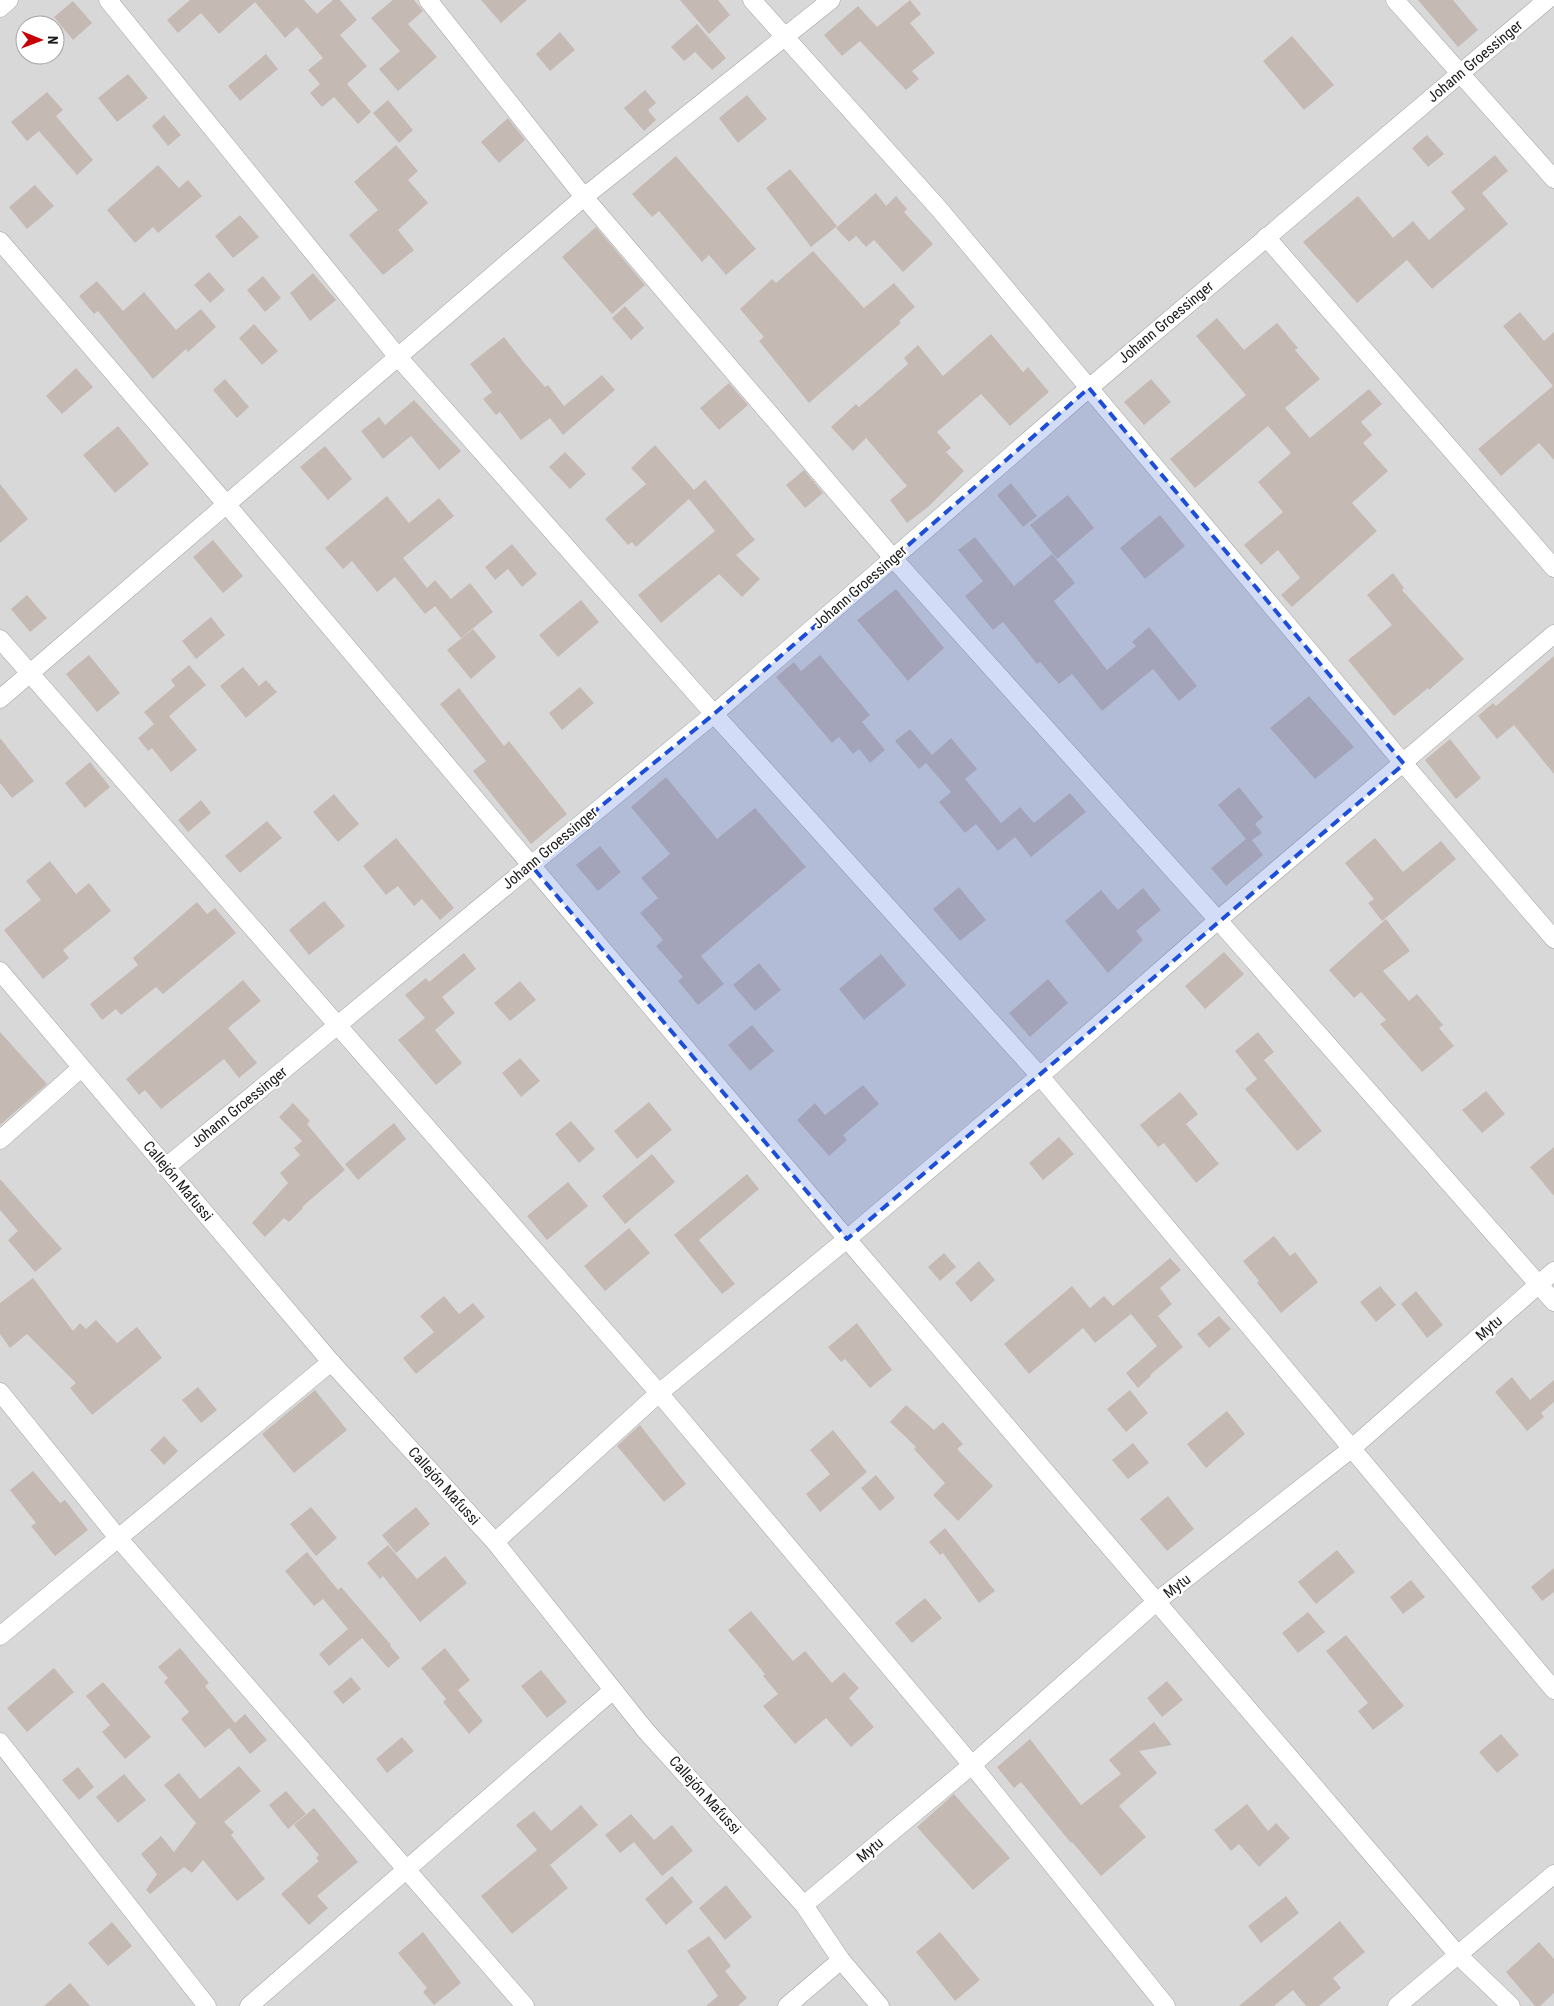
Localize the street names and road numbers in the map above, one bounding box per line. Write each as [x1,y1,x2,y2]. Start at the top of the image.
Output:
street label: Johann Groessinger [1424,16,1526,106]
street label: Johann Groessinger [1115,277,1217,367]
street label: Johann Groessinger [809,541,911,633]
street label: Johann Groessinger [499,803,601,893]
street label: Johann Groessinger [187,1062,291,1151]
street label: Callejón Mafussi [139,1137,217,1225]
street label: Mytu [1472,1312,1506,1344]
street label: Callejón Mafussi [404,1443,484,1529]
street label: Mytu [1160,1570,1194,1602]
street label: Callejón Mafussi [665,1752,745,1838]
street label: Mytu [853,1834,887,1866]

